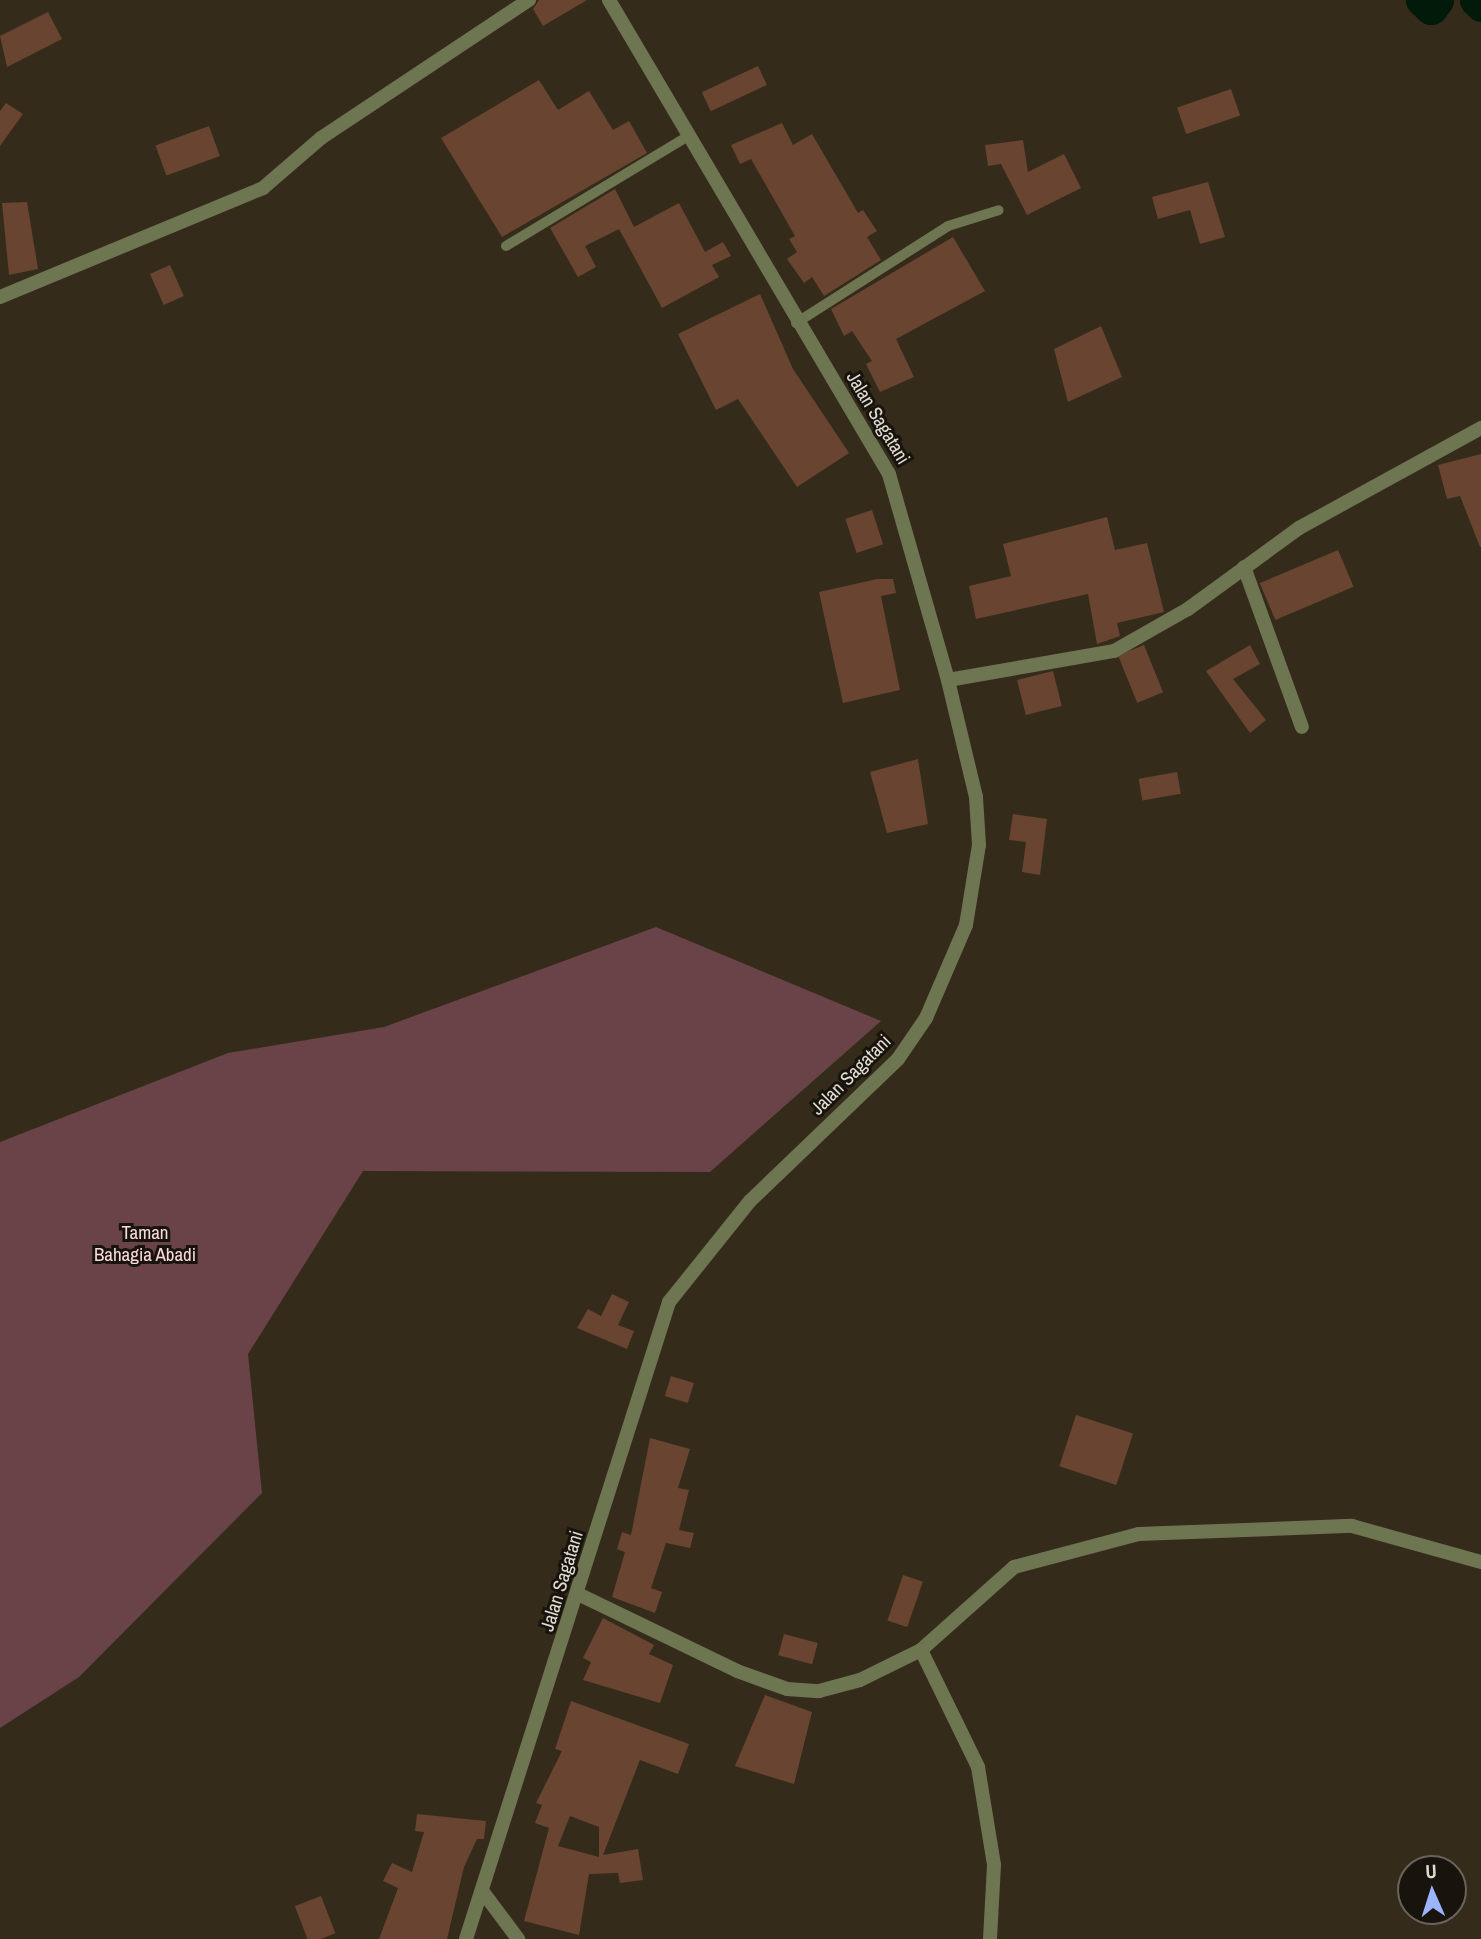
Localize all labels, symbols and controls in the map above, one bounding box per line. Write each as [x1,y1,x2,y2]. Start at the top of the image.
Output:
street label: Jalan Sagatani [841,368,915,468]
street label: Jalan Sagatani [806,1030,896,1120]
park label: Taman Bahagia Abadi [93,1222,197,1266]
street label: Jalan Sagatani [536,1528,588,1634]
north arrow [1397,1855,1467,1925]
text: U [1425,1858,1437,1884]

